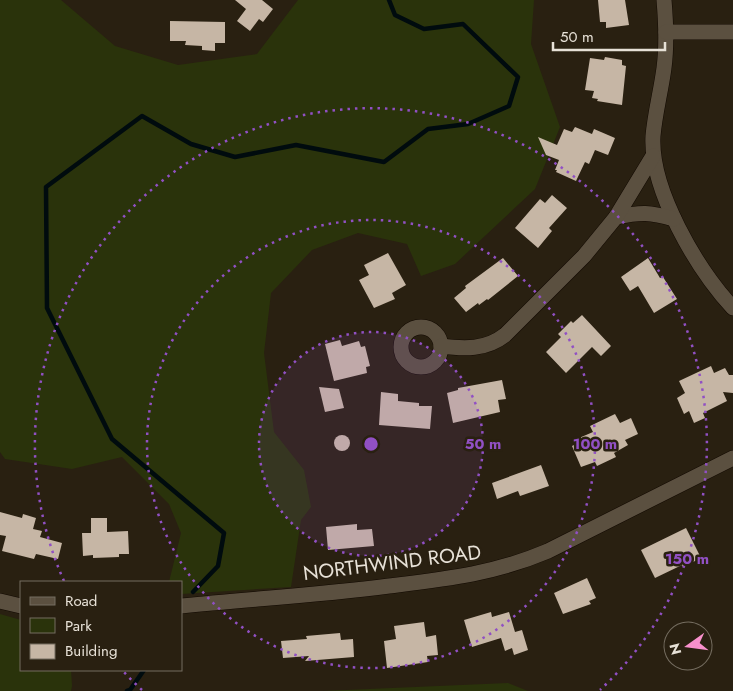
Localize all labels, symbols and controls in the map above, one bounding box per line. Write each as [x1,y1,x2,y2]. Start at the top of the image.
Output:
scale bar [553,20,666,52]
text: 50 m [560,26,594,48]
text: 50 m [465,433,501,455]
text: 100 m [573,433,617,455]
centre of rings [362,435,380,453]
street label: NORTHWIND ROAD [301,538,483,588]
text: 150 m [665,548,709,570]
legend [20,581,182,671]
text: Road [65,590,97,612]
text: Park [65,615,92,637]
north arrow [663,621,713,671]
text: Building [65,640,117,662]
text: N [664,641,686,657]

